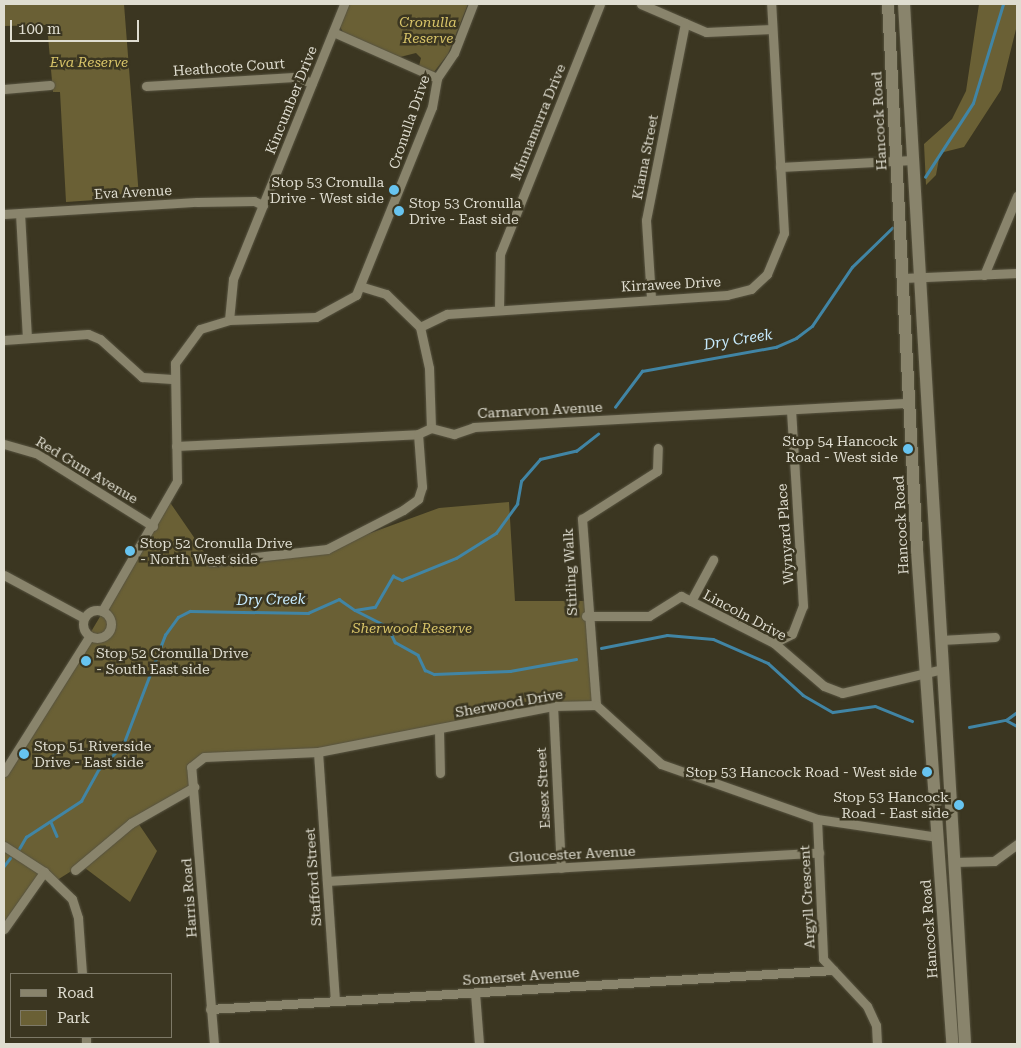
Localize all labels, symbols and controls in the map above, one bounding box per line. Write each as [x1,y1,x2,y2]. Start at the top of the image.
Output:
scale bar [12,10,141,42]
park label: Cronulla Reserve [399,14,457,46]
text: 100 m [18,20,61,38]
street label: Kincumber Drive [262,43,320,157]
park label: Eva Reserve [50,54,128,70]
street label: Heathcote Court [172,55,286,79]
street label: Minnamurra Drive [507,61,569,183]
street label: Hancock Road [868,71,890,171]
street label: Cronulla Drive [385,73,433,171]
street label: Kiama Street [629,113,661,201]
place label: Stop 53 Cronulla Drive - West side [270,174,384,206]
street label: Eva Avenue [94,182,172,202]
marker: Stop 53 Cronulla Drive - West side [388,184,400,196]
place label: Stop 53 Cronulla Drive - East side [409,195,521,228]
marker: Stop 53 Cronulla Drive - East side [393,205,405,217]
street label: Kirrawee Drive [621,273,721,295]
water label: Dry Creek [702,326,774,354]
street label: Carnarvon Avenue [477,398,603,422]
street label: Red Gum Avenue [33,433,141,507]
place label: Stop 54 Hancock Road - West side [782,433,898,466]
marker: Stop 54 Hancock Road - West side [902,443,914,455]
street label: Hancock Road [890,475,912,575]
street label: Wynyard Place [773,483,797,585]
street label: Stirling Walk [559,528,581,616]
place label: Stop 52 Cronulla Drive - North West side [140,535,293,568]
marker: Stop 52 Cronulla Drive - North West side [124,545,136,557]
street label: Lincoln Drive [700,586,790,644]
water label: Dry Creek [236,590,306,610]
park label: Sherwood Reserve [352,620,472,636]
place label: Stop 52 Cronulla Drive - South East side [96,645,249,678]
marker: Stop 52 Cronulla Drive - South East side [80,655,92,667]
street label: Sherwood Drive [454,685,564,721]
place label: Stop 51 Riverside Drive - East side [34,738,151,770]
street label: Essex Street [532,747,554,829]
marker: Stop 51 Riverside Drive - East side [18,748,30,760]
place label: Stop 53 Hancock Road - West side [686,764,917,780]
marker: Stop 53 Hancock Road - West side [921,766,933,778]
place label: Stop 53 Hancock Road - East side [833,789,949,822]
marker: Stop 53 Hancock Road - East side [953,799,965,811]
street label: Stafford Street [301,827,325,927]
street label: Gloucester Avenue [508,842,636,866]
street label: Argyll Crescent [796,845,818,949]
street label: Harris Road [178,858,200,938]
street label: Hancock Road [917,879,941,979]
street label: Somerset Avenue [462,964,580,988]
legend [10,973,172,1038]
text: Road [57,984,94,1002]
text: Park [57,1009,90,1027]

